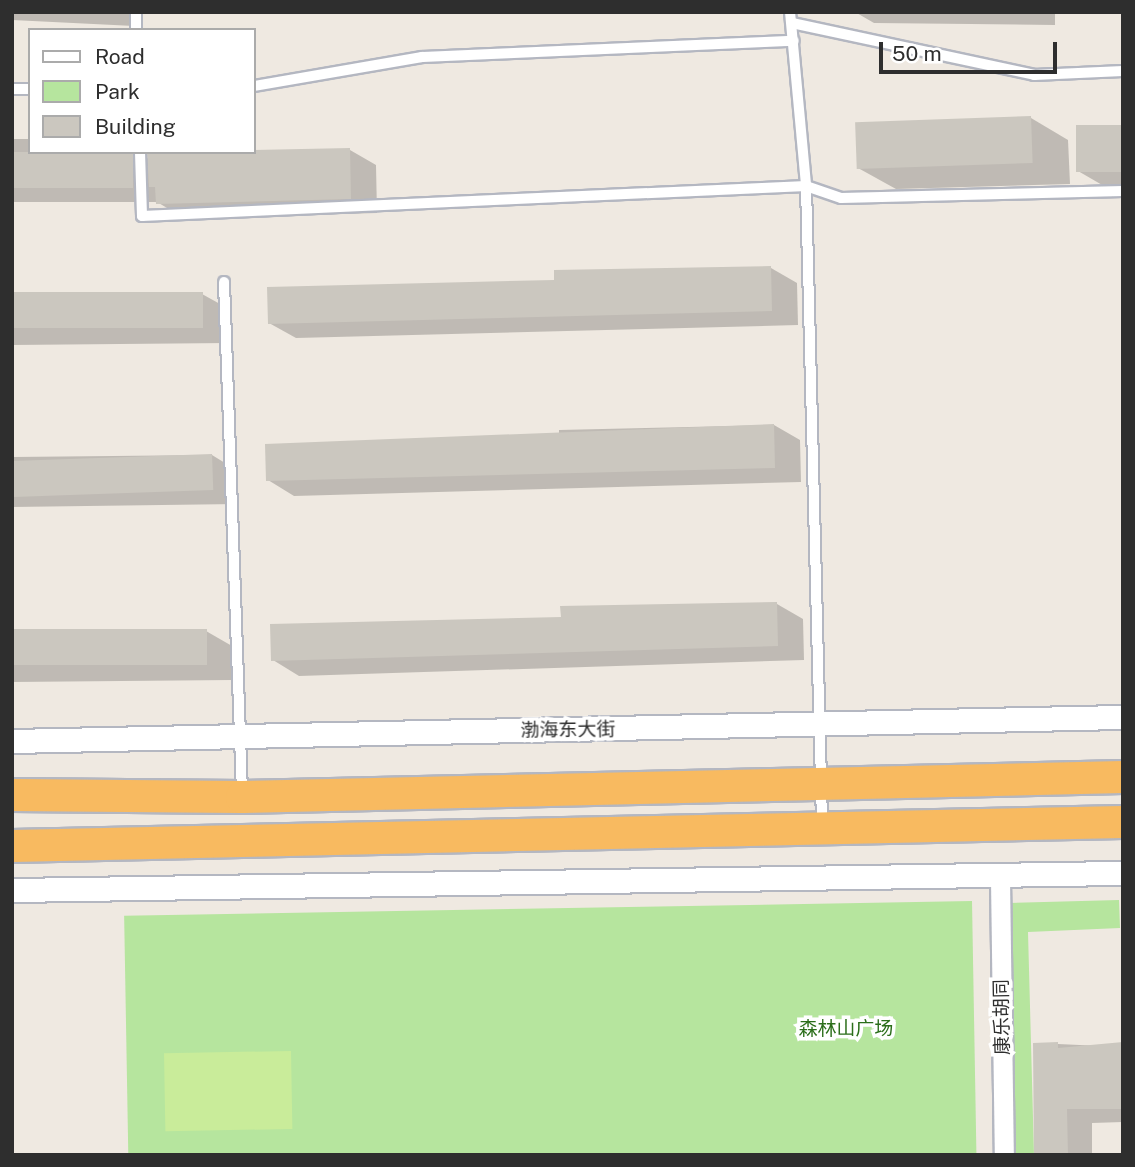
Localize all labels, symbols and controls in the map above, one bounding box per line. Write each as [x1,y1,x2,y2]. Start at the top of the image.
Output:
legend [28,28,256,154]
scale bar [883,28,1062,72]
text: 50 m [892,41,942,66]
text: Road [95,44,145,69]
text: Park [95,79,140,104]
text: Building [95,114,176,139]
street label: 渤海东大街 [520,718,616,742]
street label: 康乐胡同 [990,979,1014,1055]
park label: 森林山广场 [799,1018,893,1040]

